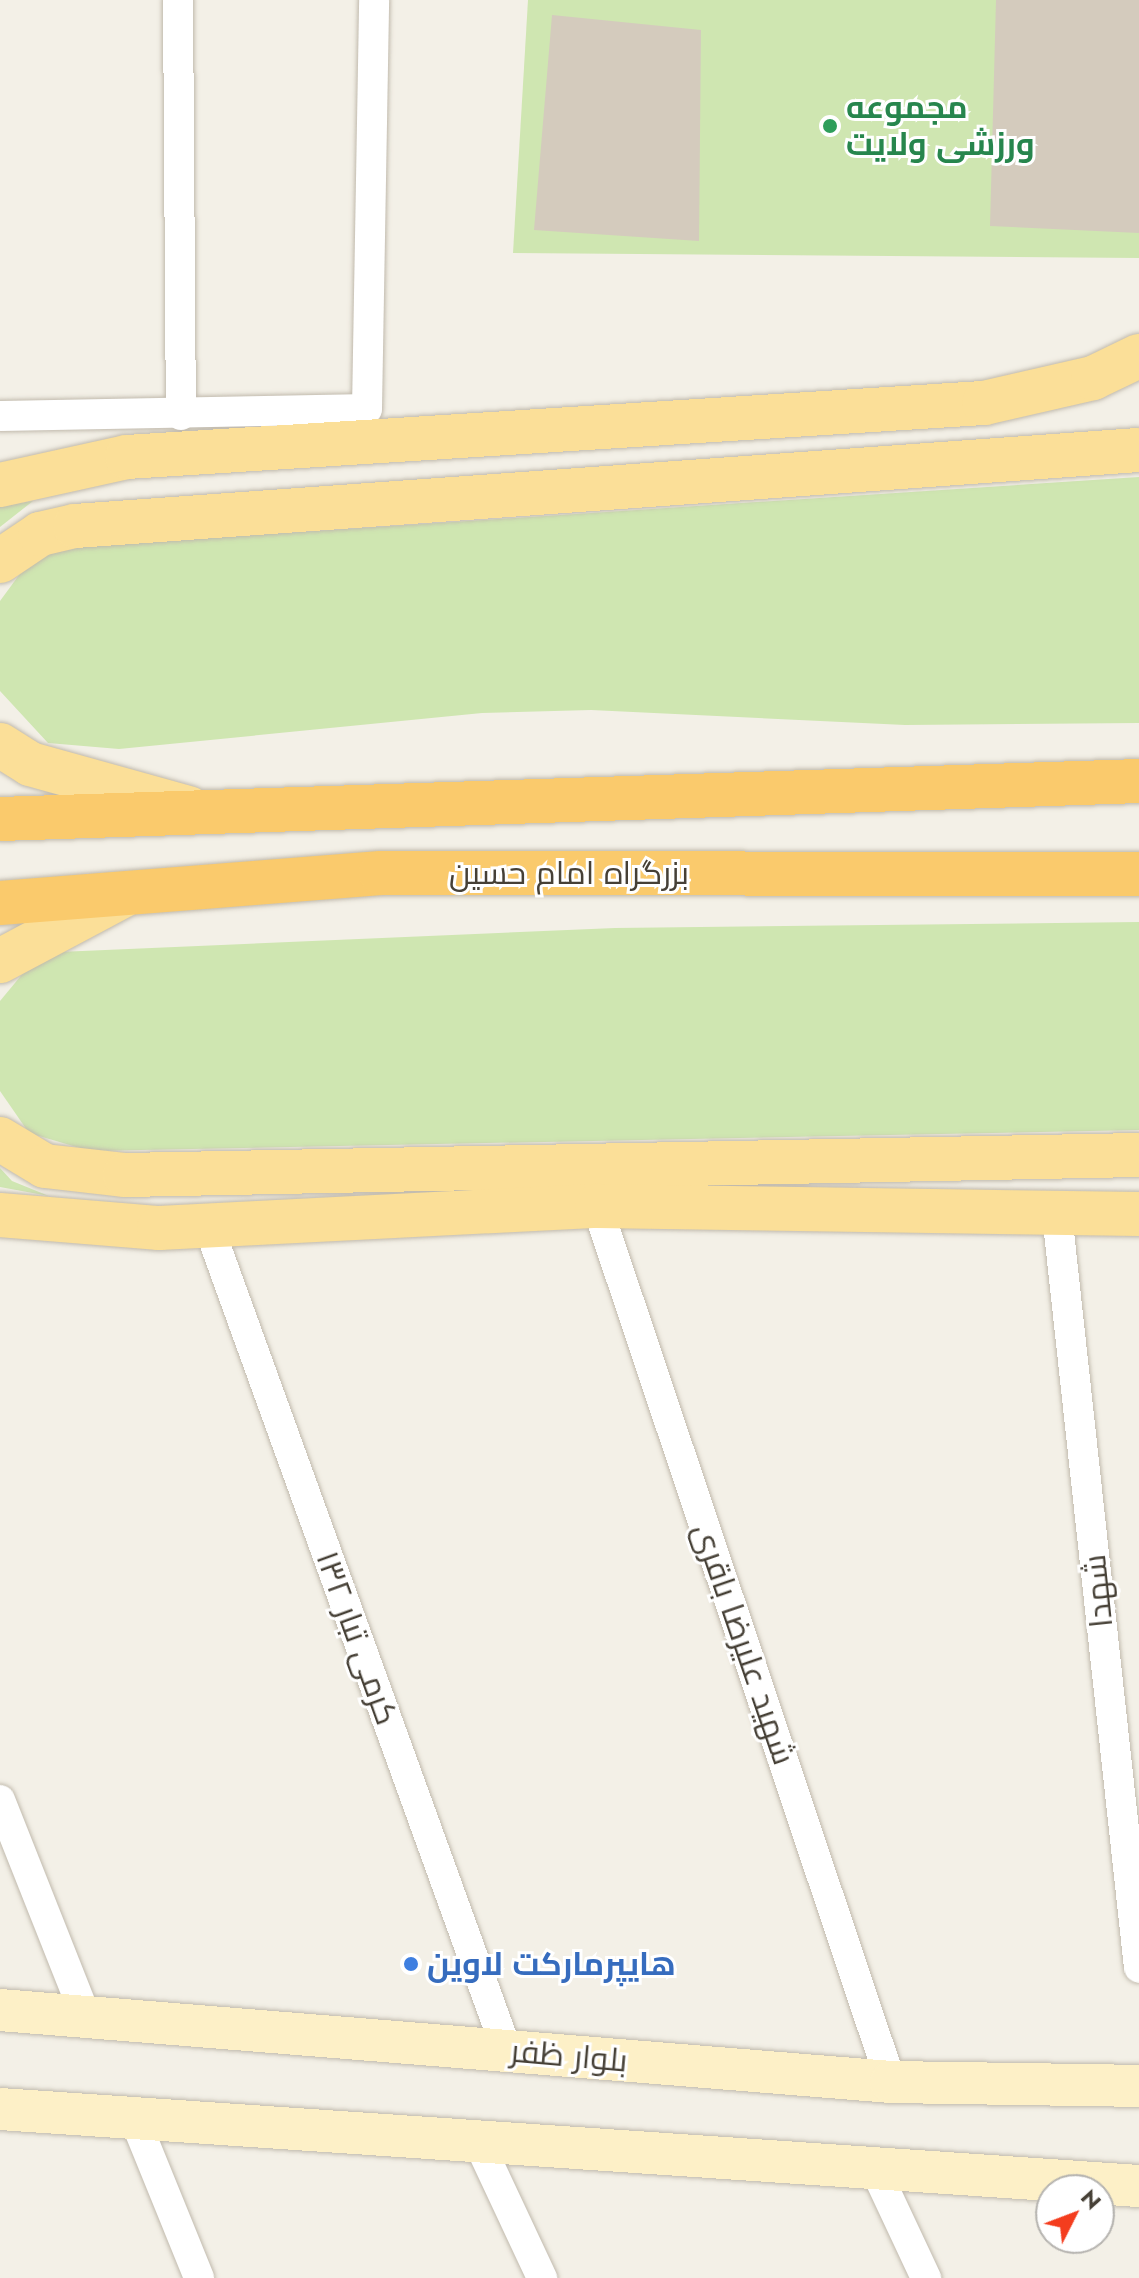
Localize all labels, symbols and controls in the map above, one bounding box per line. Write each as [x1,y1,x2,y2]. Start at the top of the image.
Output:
place label: مجموعه ورزشی ولایت [846,89,1035,164]
marker: مجموعه ورزشی ولایت [821,117,839,135]
street label: بزرگراه امام حسین [449,854,689,892]
street label: شهید علیرضا باقری [685,1518,803,1770]
street label: کرمی تبار ۱۳۲ [308,1546,406,1730]
street label: شهدا [1075,1553,1121,1629]
place label: هایپرمارکت لاوین [427,1945,676,1983]
marker: هایپرمارکت لاوین [402,1955,420,1973]
street label: بلوار ظفر [509,2032,629,2080]
north arrow [1035,2174,1115,2254]
text: N [1074,2182,1109,2216]

